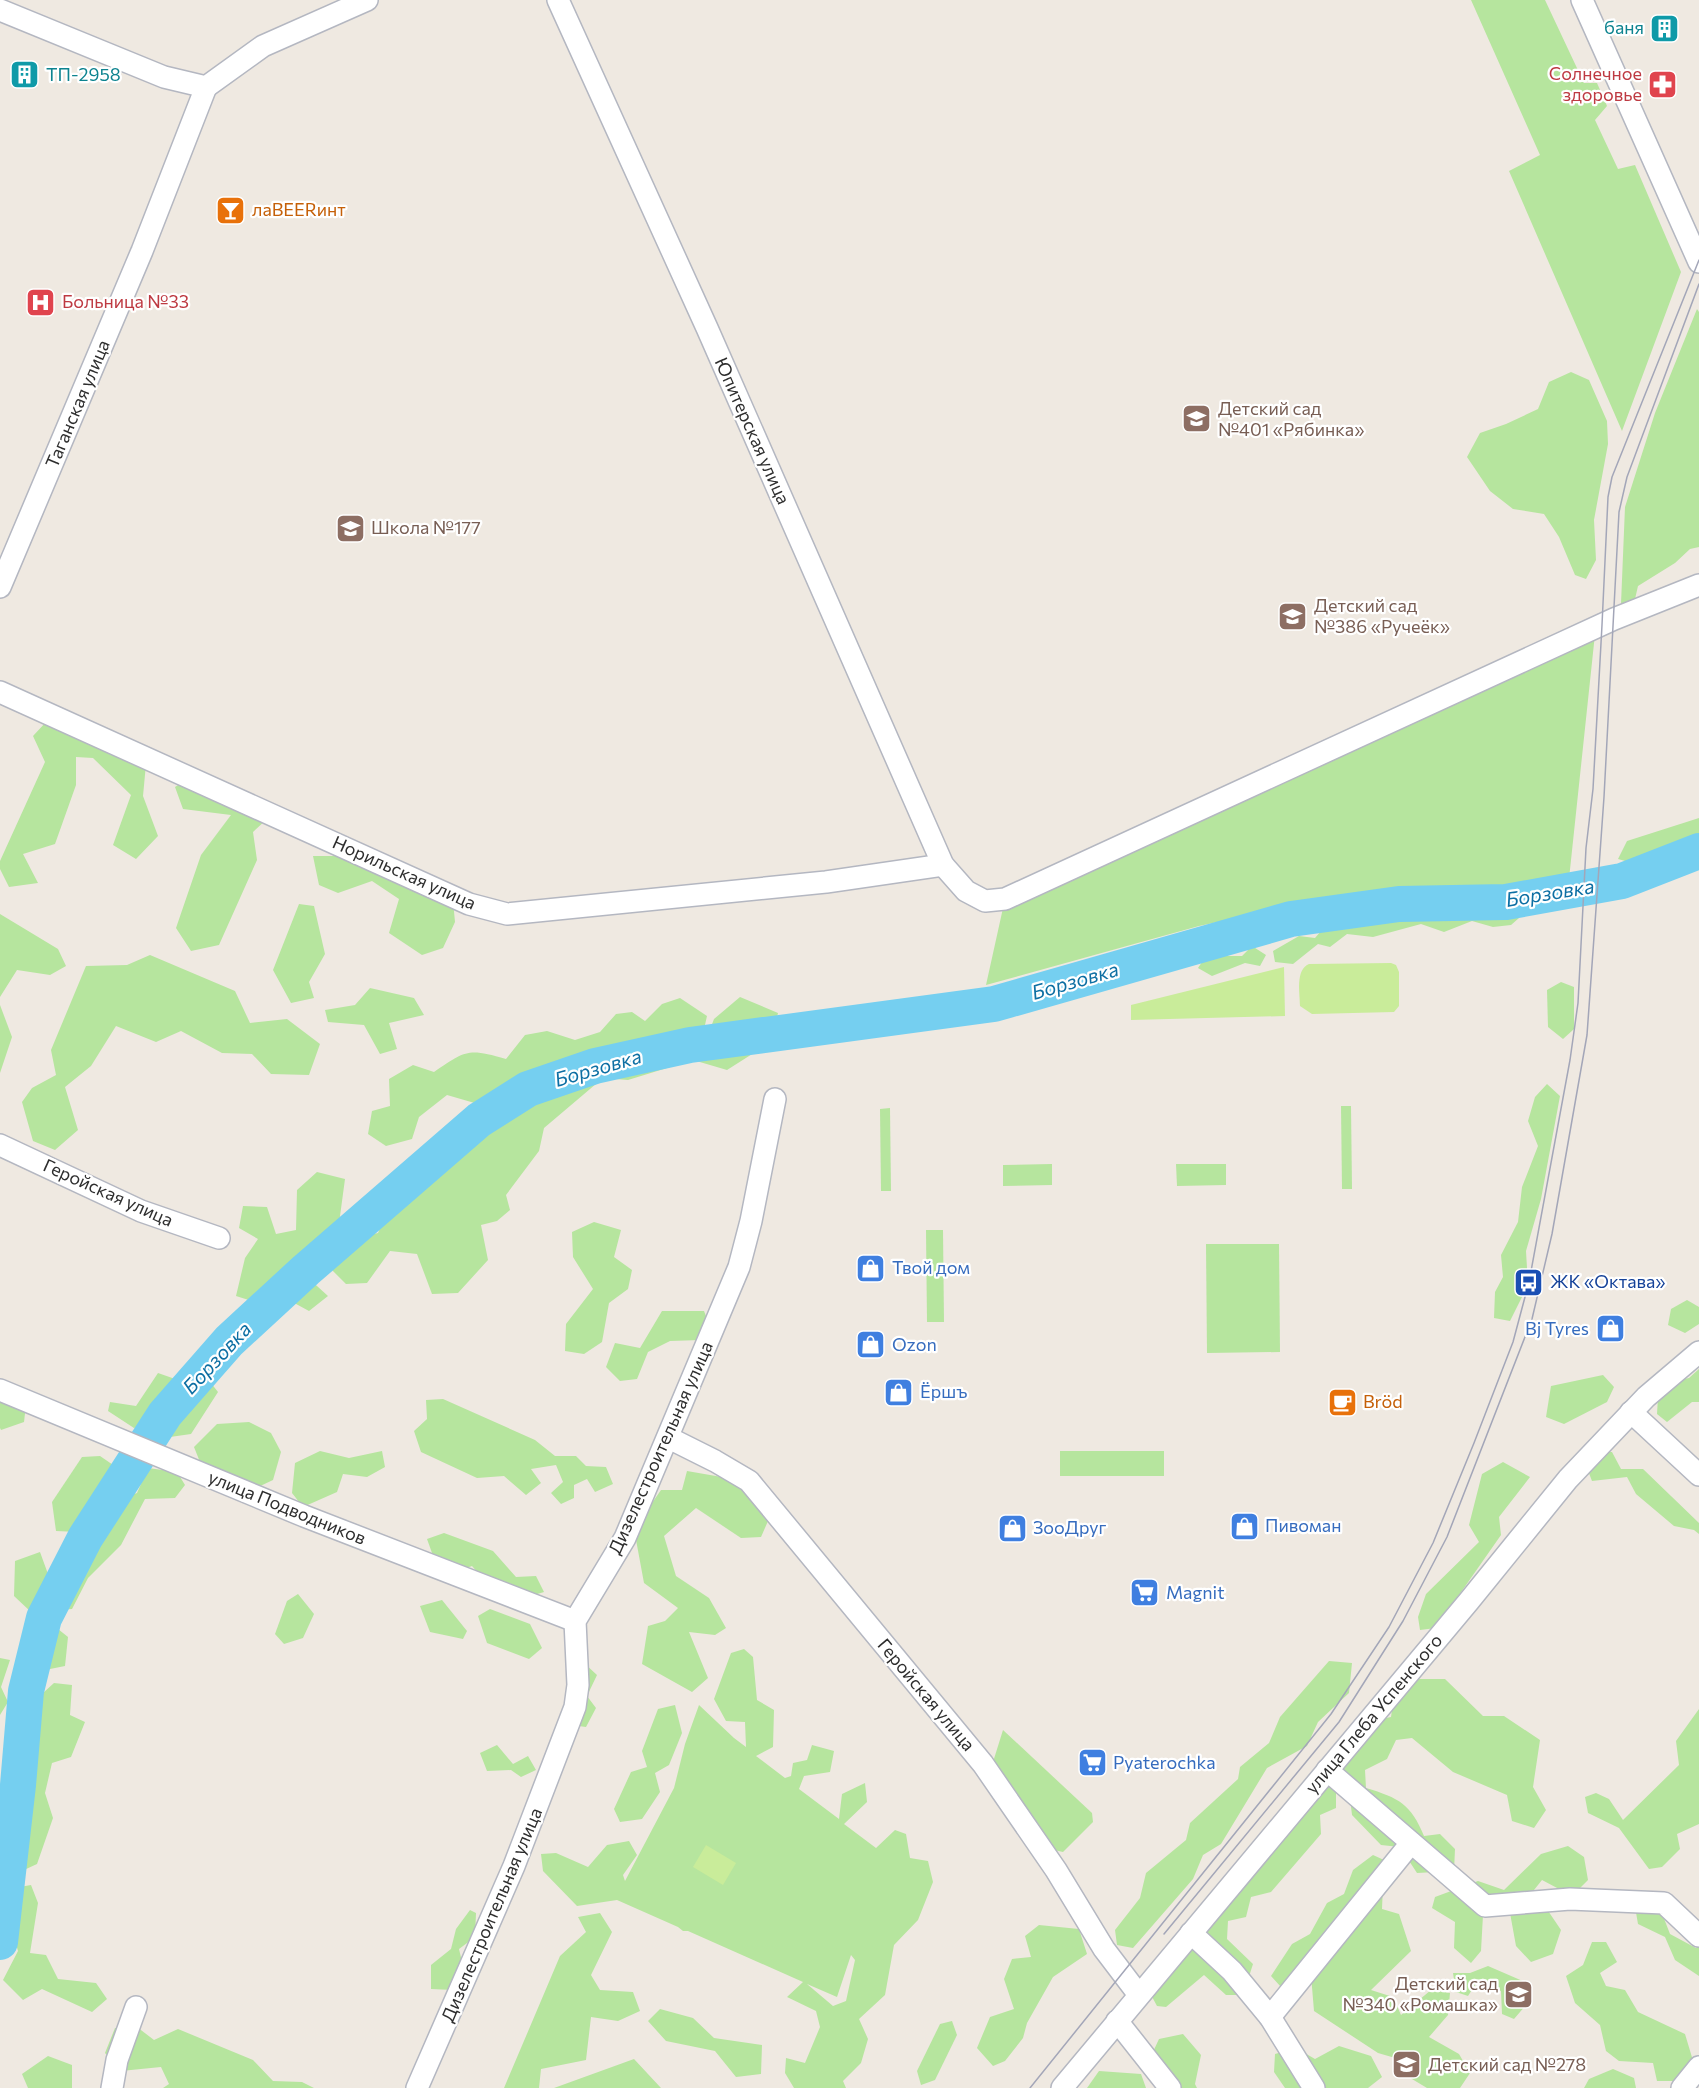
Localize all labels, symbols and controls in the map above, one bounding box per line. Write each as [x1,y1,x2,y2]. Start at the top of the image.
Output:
building icon: баня [1649,12,1681,44]
place label: баня [1604,16,1644,38]
building icon: ТП-2958 [9,59,41,91]
place label: Солнечное здоровье [1549,62,1642,105]
place label: ТП-2958 [46,63,121,85]
pharmacy icon: Солнечное здоровье [1647,68,1679,100]
bar icon: лаBEERинт [215,194,247,226]
place label: лаBEERинт [252,198,346,220]
hospital icon: Больница №33 [25,286,57,318]
place label: Больница №33 [62,290,189,312]
street label: Таганская улица [40,336,114,471]
street label: Юпитерская улица [711,354,795,507]
place label: Детский сад №401 «Рябинка» [1218,397,1364,440]
school or university icon: Детский сад №401 «Рябинка» [1181,403,1213,435]
school or university icon: Школа №177 [334,512,366,544]
place label: Школа №177 [371,516,481,538]
place label: Детский сад №386 «Ручеёк» [1314,594,1450,637]
school or university icon: Детский сад №386 «Ручеёк» [1277,600,1309,632]
street label: Норильская улица [329,831,480,914]
water label: Борзовка [1504,873,1596,911]
water label: Борзовка [1028,956,1121,1004]
water label: Борзовка [551,1043,644,1091]
street label: Геройская улица [40,1154,177,1231]
shop icon: Твой дом [855,1252,887,1284]
place label: Твой дом [892,1256,970,1278]
bus stop icon: ЖК «Октава» [1513,1266,1545,1298]
place label: ЖК «Октава» [1550,1270,1666,1292]
shop icon: Bj Tyres [1594,1313,1626,1345]
water label: Борзовка [177,1316,256,1398]
place label: Bj Tyres [1525,1317,1589,1339]
shop icon: Ozon [855,1329,887,1361]
place label: Ozon [892,1333,937,1355]
street label: Дизелестроительная улица [603,1338,717,1557]
shop icon: Ёршъ [883,1376,915,1408]
place label: Ёршъ [920,1380,967,1402]
cafe icon: Bröd [1326,1386,1358,1418]
place label: Bröd [1363,1390,1403,1412]
street label: улица Подводников [205,1465,369,1549]
shop icon: Пивоман [1228,1510,1260,1542]
shop icon: ЗооДруг [996,1512,1028,1544]
place label: Пивоман [1265,1514,1341,1536]
place label: ЗооДруг [1033,1516,1107,1538]
supermarket icon: Magnit [1129,1577,1161,1609]
place label: Magnit [1166,1581,1225,1603]
street label: улица Глеба Успенского [1300,1629,1446,1798]
street label: Геройская улица [873,1634,980,1755]
supermarket icon: Pyaterochka [1076,1747,1108,1779]
place label: Pyaterochka [1113,1751,1216,1773]
street label: Дизелестроительная улица [436,1804,546,2025]
place label: Детский сад №340 «Ромашка» [1342,1972,1498,2015]
school or university icon: Детский сад №340 «Ромашка» [1503,1978,1535,2010]
school or university icon: Детский сад №278 [1391,2049,1423,2081]
place label: Детский сад №278 [1428,2053,1586,2075]

